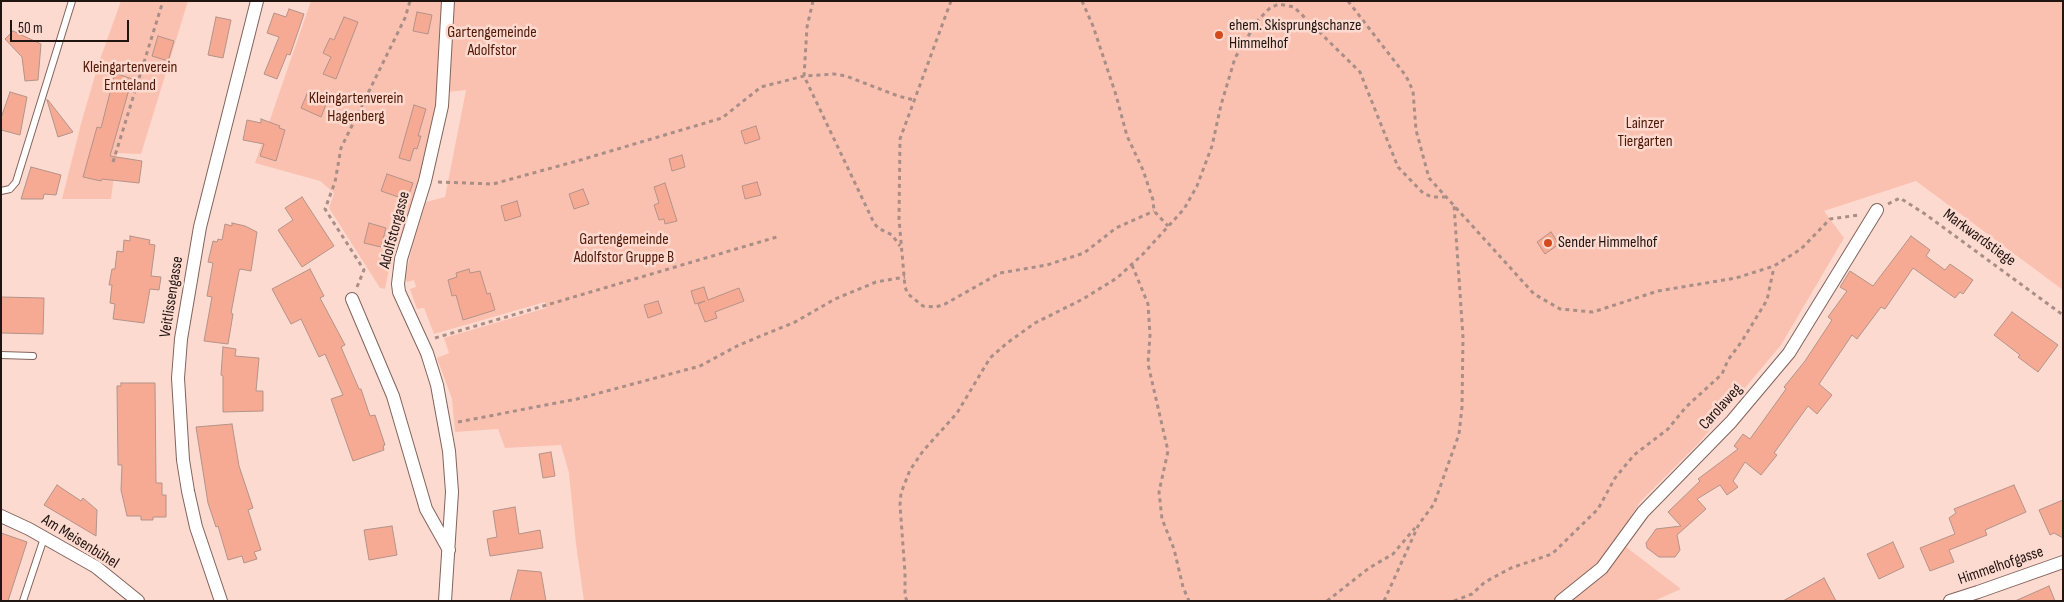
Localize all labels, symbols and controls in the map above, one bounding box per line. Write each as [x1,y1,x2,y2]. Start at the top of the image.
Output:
scale bar [12,10,131,42]
place label: ehem. Skisprungschanze Himmelhof [1229,16,1361,54]
text: 50 m [18,19,43,38]
park label: Gartengemeinde Adolfstor [447,23,537,61]
marker: ehem. Skisprungschanze Himmelhof [1213,29,1225,41]
park label: Kleingartenverein Ernteland [83,58,177,96]
park label: Kleingartenverein Hagenberg [309,89,403,127]
park label: Lainzer Tiergarten [1617,114,1673,152]
street label: Adolfstorgasse [376,189,414,271]
street label: Markwardstiege [1939,205,2019,271]
park label: Gartengemeinde Adolfstor Gruppe B [574,230,674,268]
place label: Sender Himmelhof [1558,233,1657,253]
marker: Sender Himmelhof [1542,237,1554,249]
street label: Veitlissengasse [156,255,188,339]
street label: Carolaweg [1695,380,1747,434]
street label: Am Meisenbühel [38,511,122,573]
street label: Himmelhofgasse [1956,542,2046,590]

